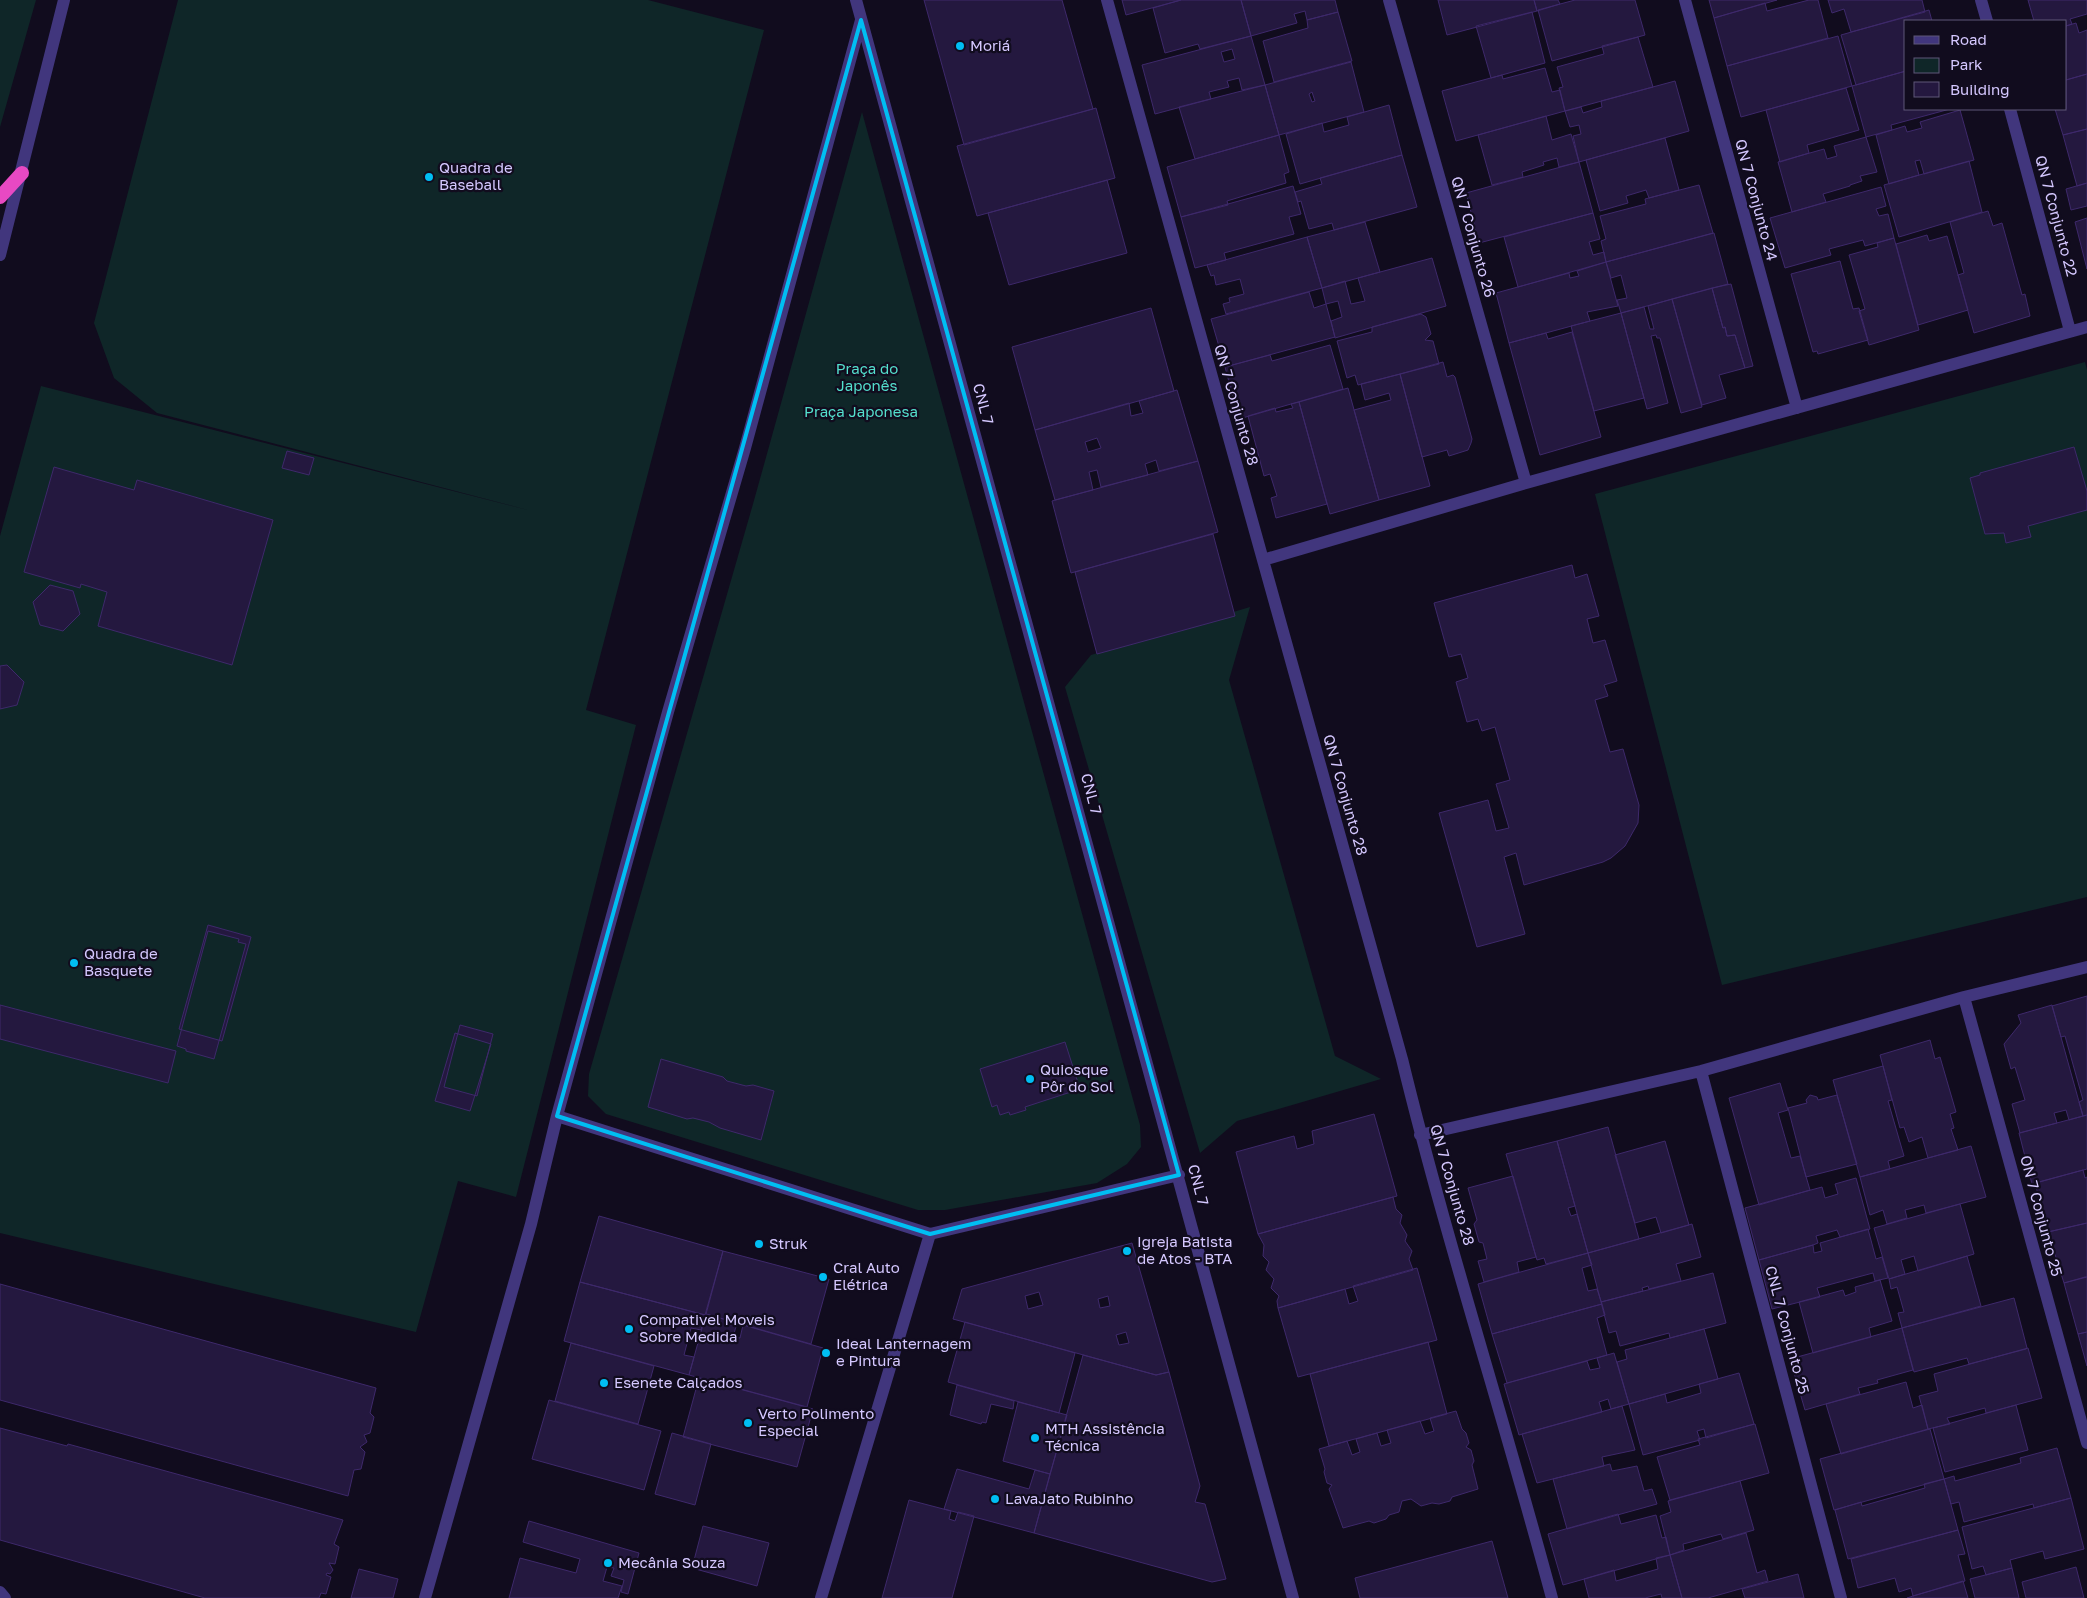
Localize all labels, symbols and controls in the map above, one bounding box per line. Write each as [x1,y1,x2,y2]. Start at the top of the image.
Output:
legend [1904,20,2067,110]
text: Road [1950,30,1987,48]
place label: Moriá [970,36,1010,54]
marker: Moriá [954,40,966,52]
text: Park [1950,55,1983,73]
text: Building [1950,80,2010,98]
street label: QN 7 Conjunto 24 [1732,137,1782,263]
street label: QN 7 Conjunto 22 [2032,153,2082,278]
place label: Quadra de Baseball [439,158,513,193]
marker: Quadra de Baseball [423,171,435,183]
street label: QN 7 Conjunto 26 [1448,174,1500,299]
street label: QN 7 Conjunto 28 [1211,342,1263,467]
park label: Praça do Japonês [836,359,898,394]
street label: CNL 7 [970,381,998,426]
park label: Praça Japonesa [804,402,918,420]
street label: QN 7 Conjunto 28 [1320,732,1372,857]
street label: CNL 7 [1078,771,1106,816]
place label: Quadra de Basquete [84,944,158,979]
marker: Quadra de Basquete [68,957,80,969]
place label: Quiosque Pôr do Sol [1040,1060,1114,1095]
marker: Quiosque Pôr do Sol [1024,1073,1036,1085]
street label: QN 7 Conjunto 28 [1427,1122,1479,1247]
street label: ON 7 Conjunto 25 [2017,1153,2067,1278]
street label: CNL 7 [1185,1162,1213,1207]
place label: Igreja Batista de Atos - BTA [1137,1232,1232,1267]
place label: Struk [769,1234,808,1252]
marker: Struk [753,1238,765,1250]
marker: Igreja Batista de Atos - BTA [1121,1245,1133,1257]
place label: Cral Auto Elétrica [833,1258,900,1293]
street label: CNL 7 Conjunto 25 [1762,1263,1814,1396]
marker: Cral Auto Elétrica [817,1271,829,1283]
place label: Compativel Moveis Sobre Medida [639,1310,775,1345]
marker: Compativel Moveis Sobre Medida [623,1323,635,1335]
place label: Ideal Lanternagem e Pintura [836,1334,971,1369]
marker: Ideal Lanternagem e Pintura [820,1347,832,1359]
place label: Esenete Calçados [614,1373,742,1391]
marker: Esenete Calçados [598,1377,610,1389]
place label: Verto Polimento Especial [758,1404,874,1439]
marker: Verto Polimento Especial [742,1417,754,1429]
place label: MTH Assistência Técnica [1045,1419,1165,1454]
marker: MTH Assistência Técnica [1029,1432,1041,1444]
place label: LavaJato Rubinho [1005,1489,1133,1507]
marker: LavaJato Rubinho [989,1493,1001,1505]
place label: Mecânia Souza [618,1553,726,1571]
marker: Mecânia Souza [602,1557,614,1569]

